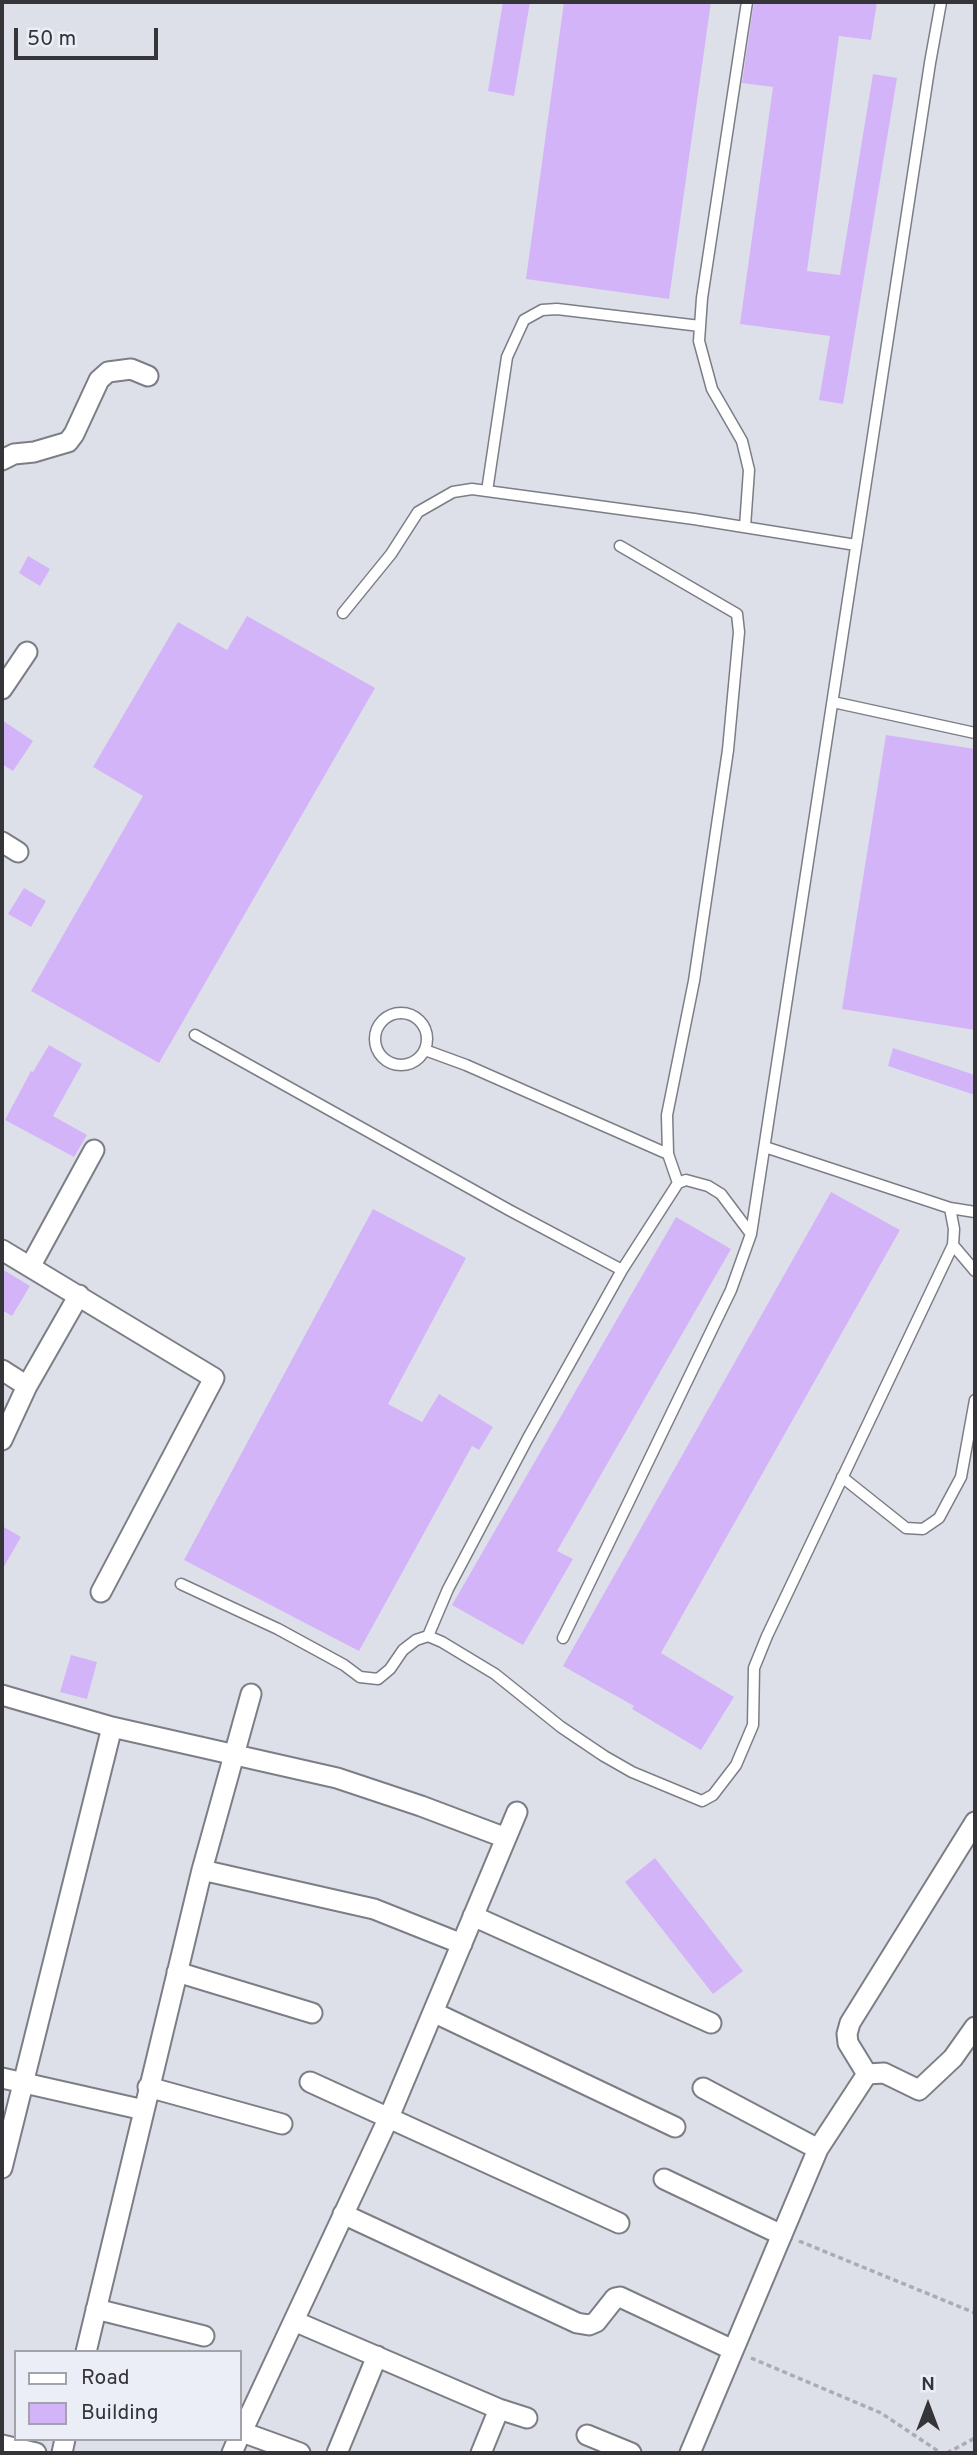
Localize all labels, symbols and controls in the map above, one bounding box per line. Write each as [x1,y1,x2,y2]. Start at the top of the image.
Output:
scale bar [18,14,161,58]
text: 50 m [27,26,76,53]
legend [14,2350,242,2441]
text: Road [81,2365,130,2392]
north arrow [893,2371,963,2441]
text: N [921,2373,935,2397]
text: Building [81,2400,159,2427]

